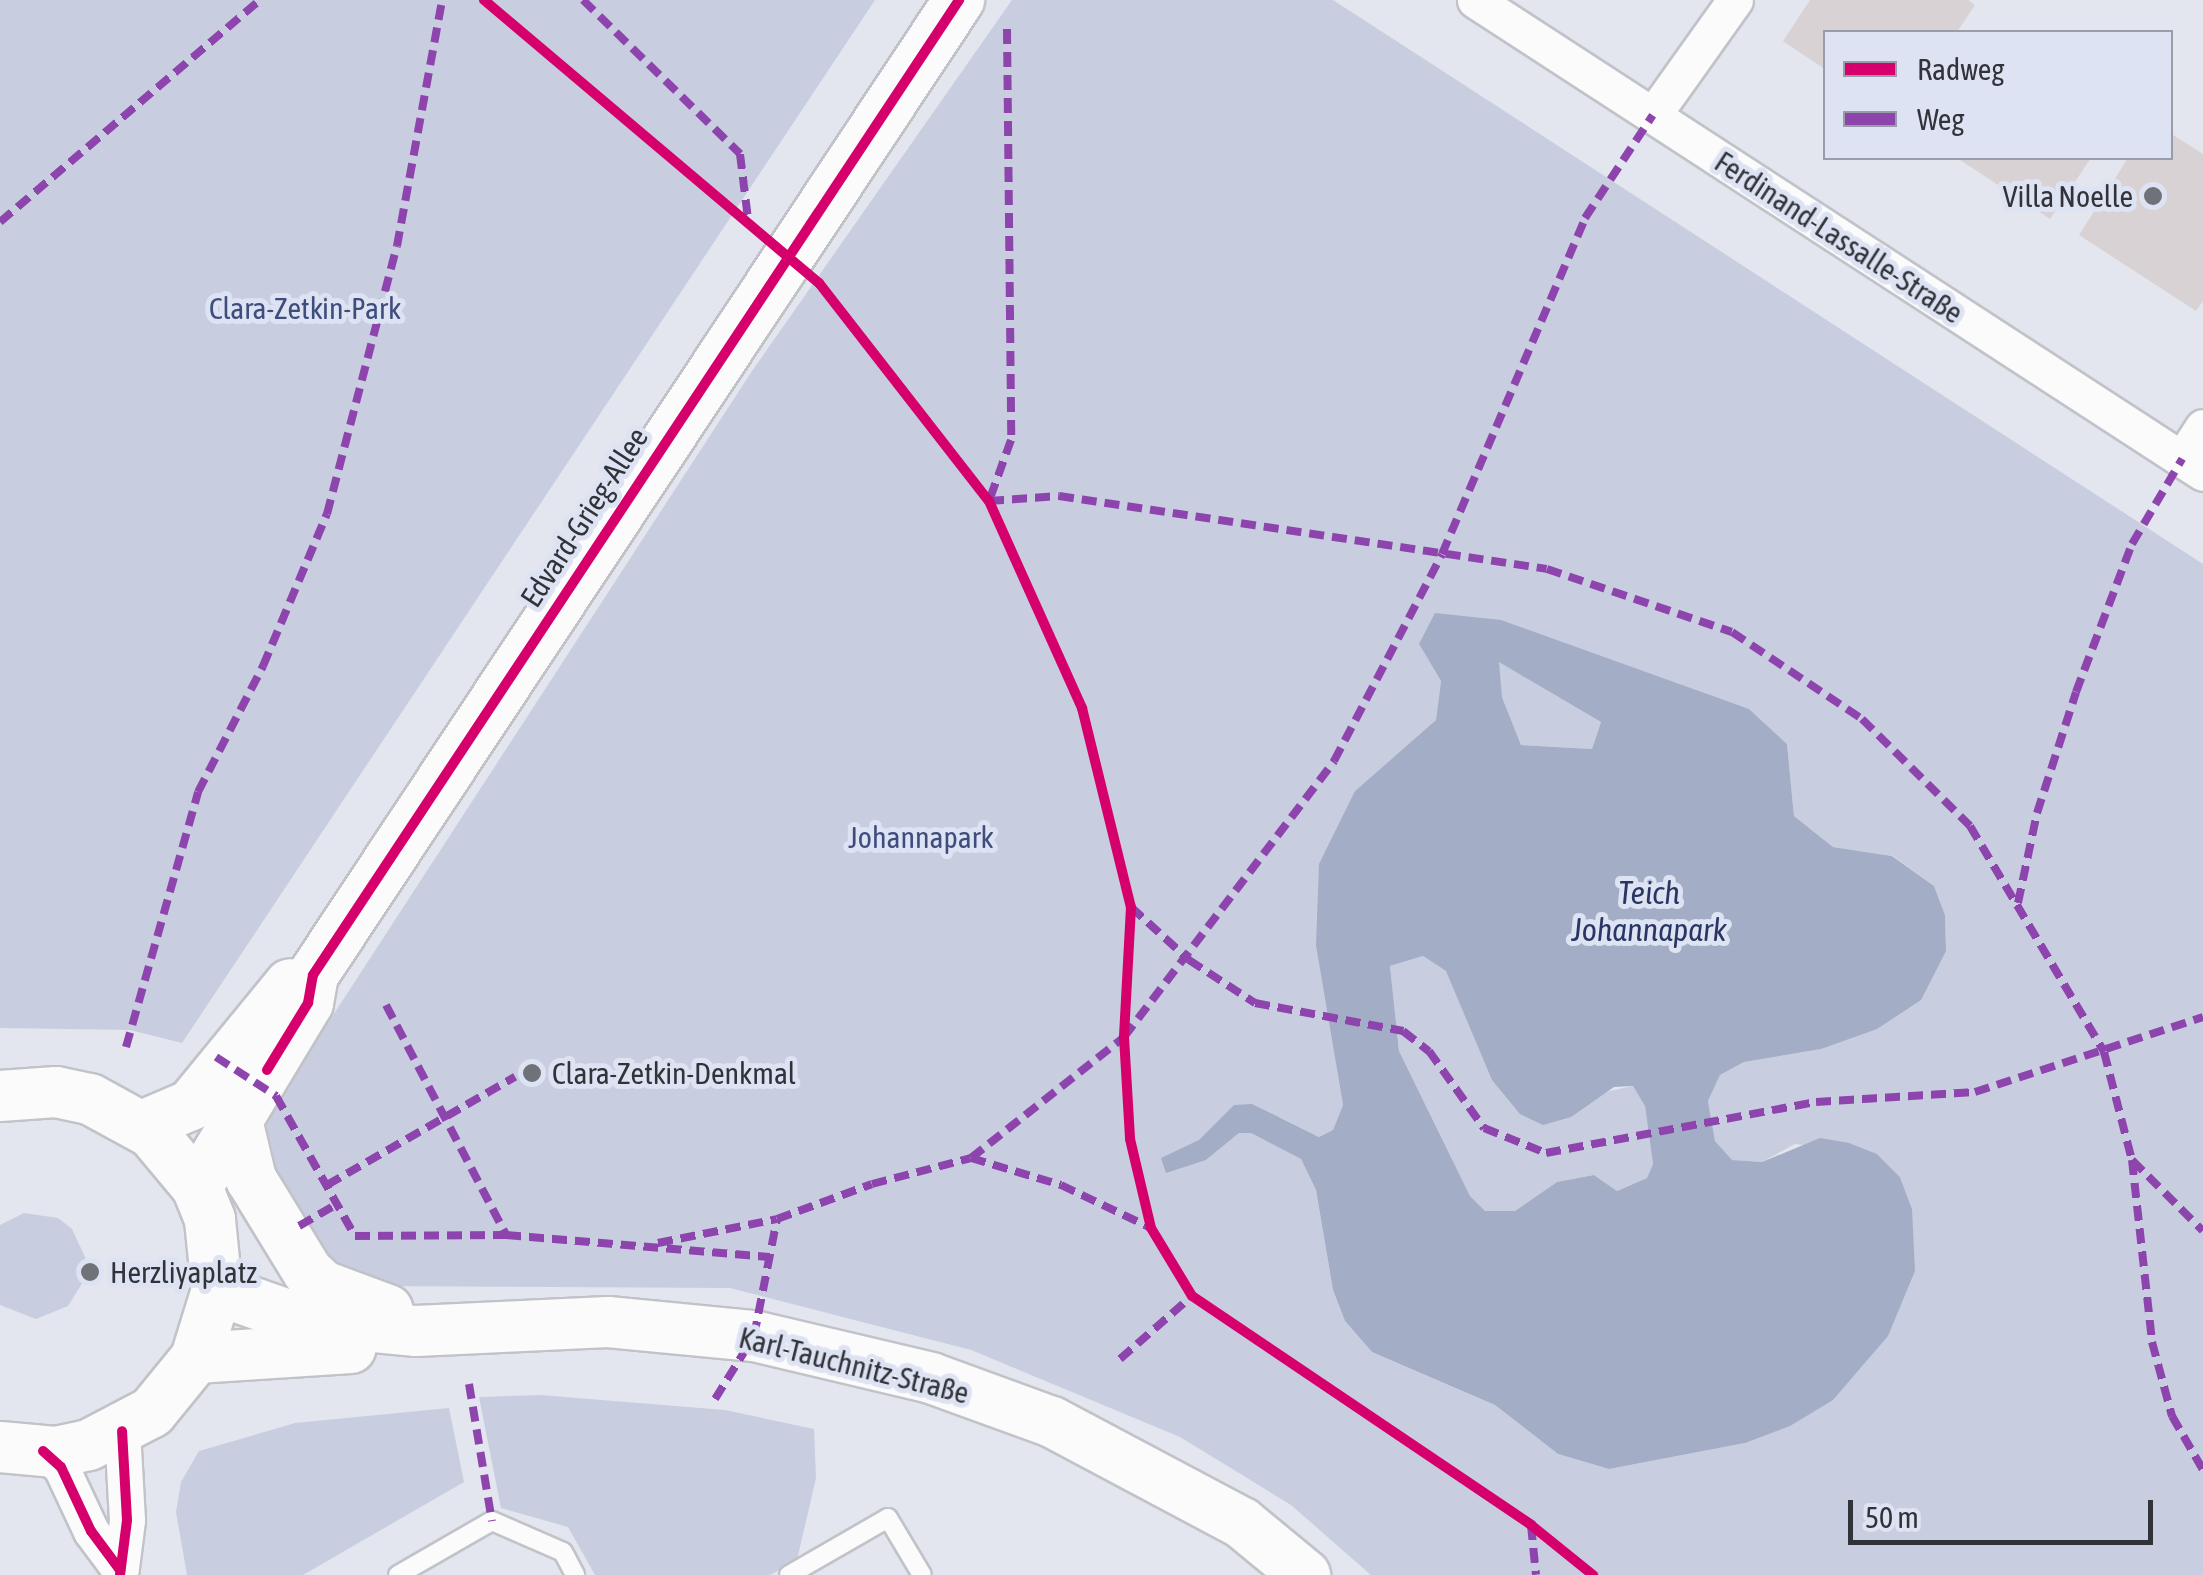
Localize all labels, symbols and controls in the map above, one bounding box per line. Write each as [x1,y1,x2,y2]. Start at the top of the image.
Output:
legend [1823,30,2173,160]
text: Radweg [1917,52,2004,86]
text: Weg [1917,102,1964,136]
street label: Ferdinand-Lassalle-Straße [1708,143,1970,331]
place label: Villa Noelle [2003,178,2133,214]
marker: Villa Noelle [2142,185,2164,207]
park label: Clara-Zetkin-Park [209,290,401,326]
street label: Edvard-Grieg-Allee [513,421,655,613]
park label: Johannapark [848,819,994,855]
water label: Teich Johannapark [1571,875,1727,950]
place label: Clara-Zetkin-Denkmal [552,1055,796,1091]
marker: Clara-Zetkin-Denkmal [521,1062,543,1084]
place label: Herzliyaplatz [110,1254,257,1290]
marker: Herzliyaplatz [79,1261,101,1283]
street label: Karl-Tauchnitz-Straße [735,1319,973,1411]
scale bar [1853,1480,2158,1542]
text: 50 m [1865,1500,1919,1534]

